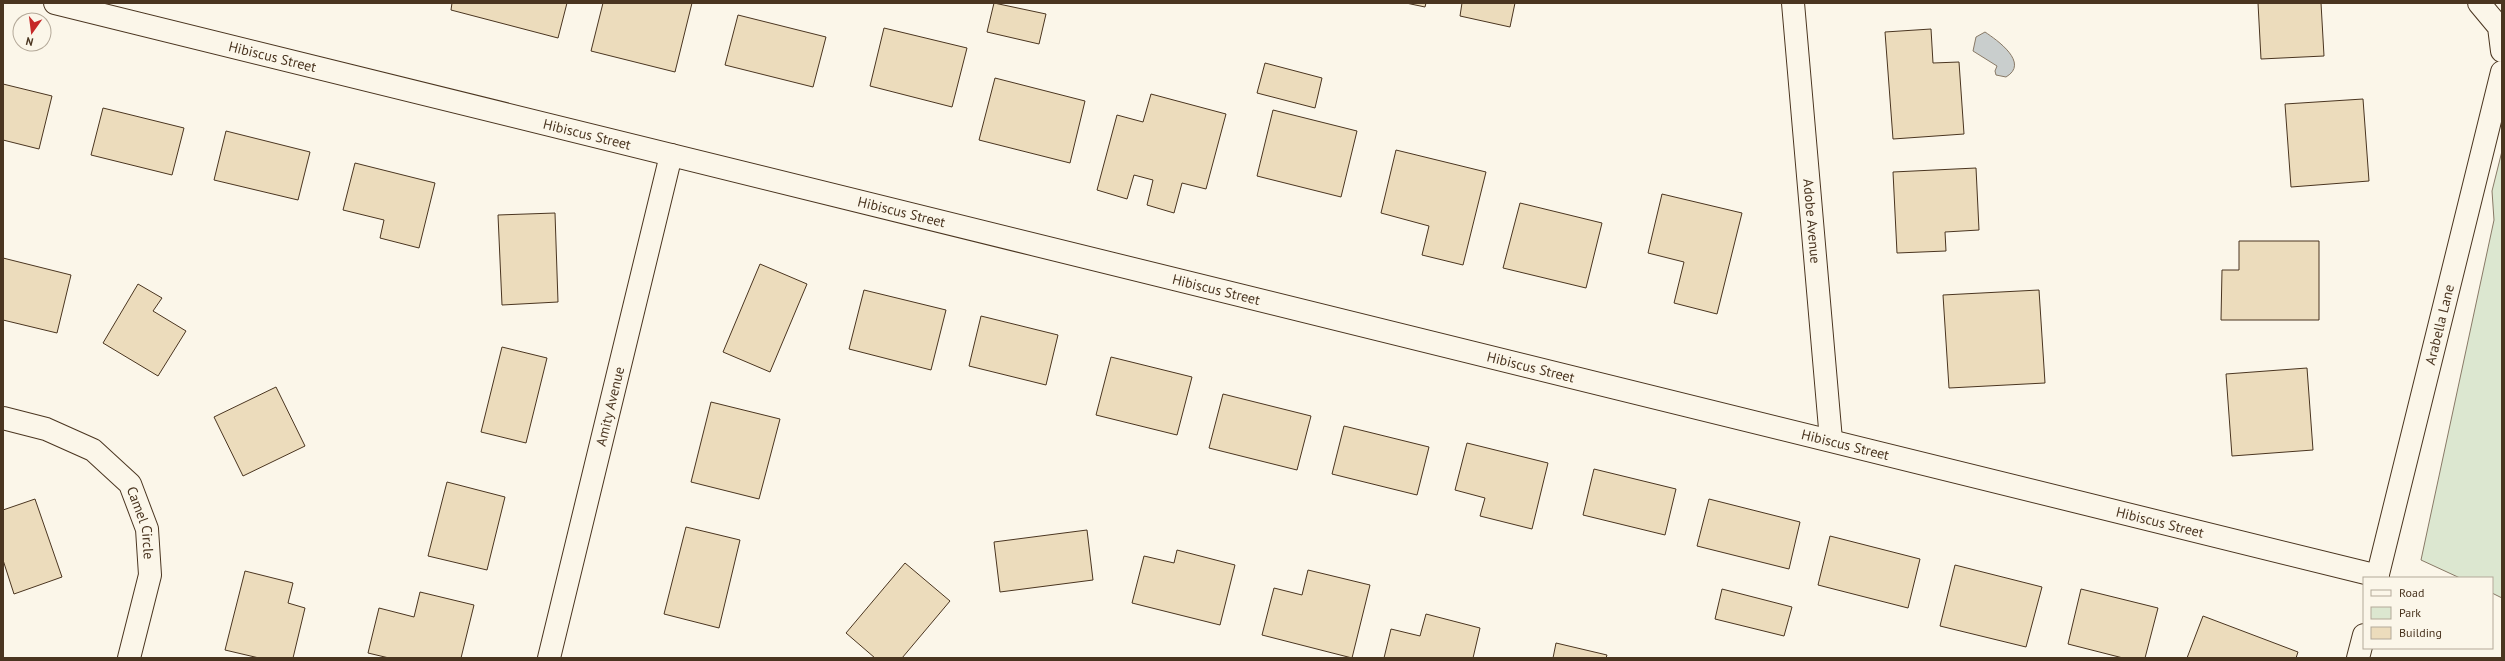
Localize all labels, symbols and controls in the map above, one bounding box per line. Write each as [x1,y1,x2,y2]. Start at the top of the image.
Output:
north arrow [12,12,52,52]
text: N [24,34,35,49]
street label: Hibiscus Street [227,37,318,76]
street label: Hibiscus Street [541,115,633,154]
street label: Adobe Avenue [1799,178,1825,264]
street label: Hibiscus Street [856,192,948,231]
street label: Hibiscus Street [1170,270,1262,309]
street label: Arabella Lane [2421,283,2458,367]
street label: Hibiscus Street [1485,348,1577,387]
street label: Amity Avenue [592,365,628,448]
street label: Hibiscus Street [1800,425,1891,464]
street label: Camel Circle [123,484,158,560]
street label: Hibiscus Street [2114,503,2206,542]
legend [2363,577,2493,649]
text: Road [2399,585,2424,600]
text: Park [2399,605,2421,620]
text: Building [2399,625,2442,640]

